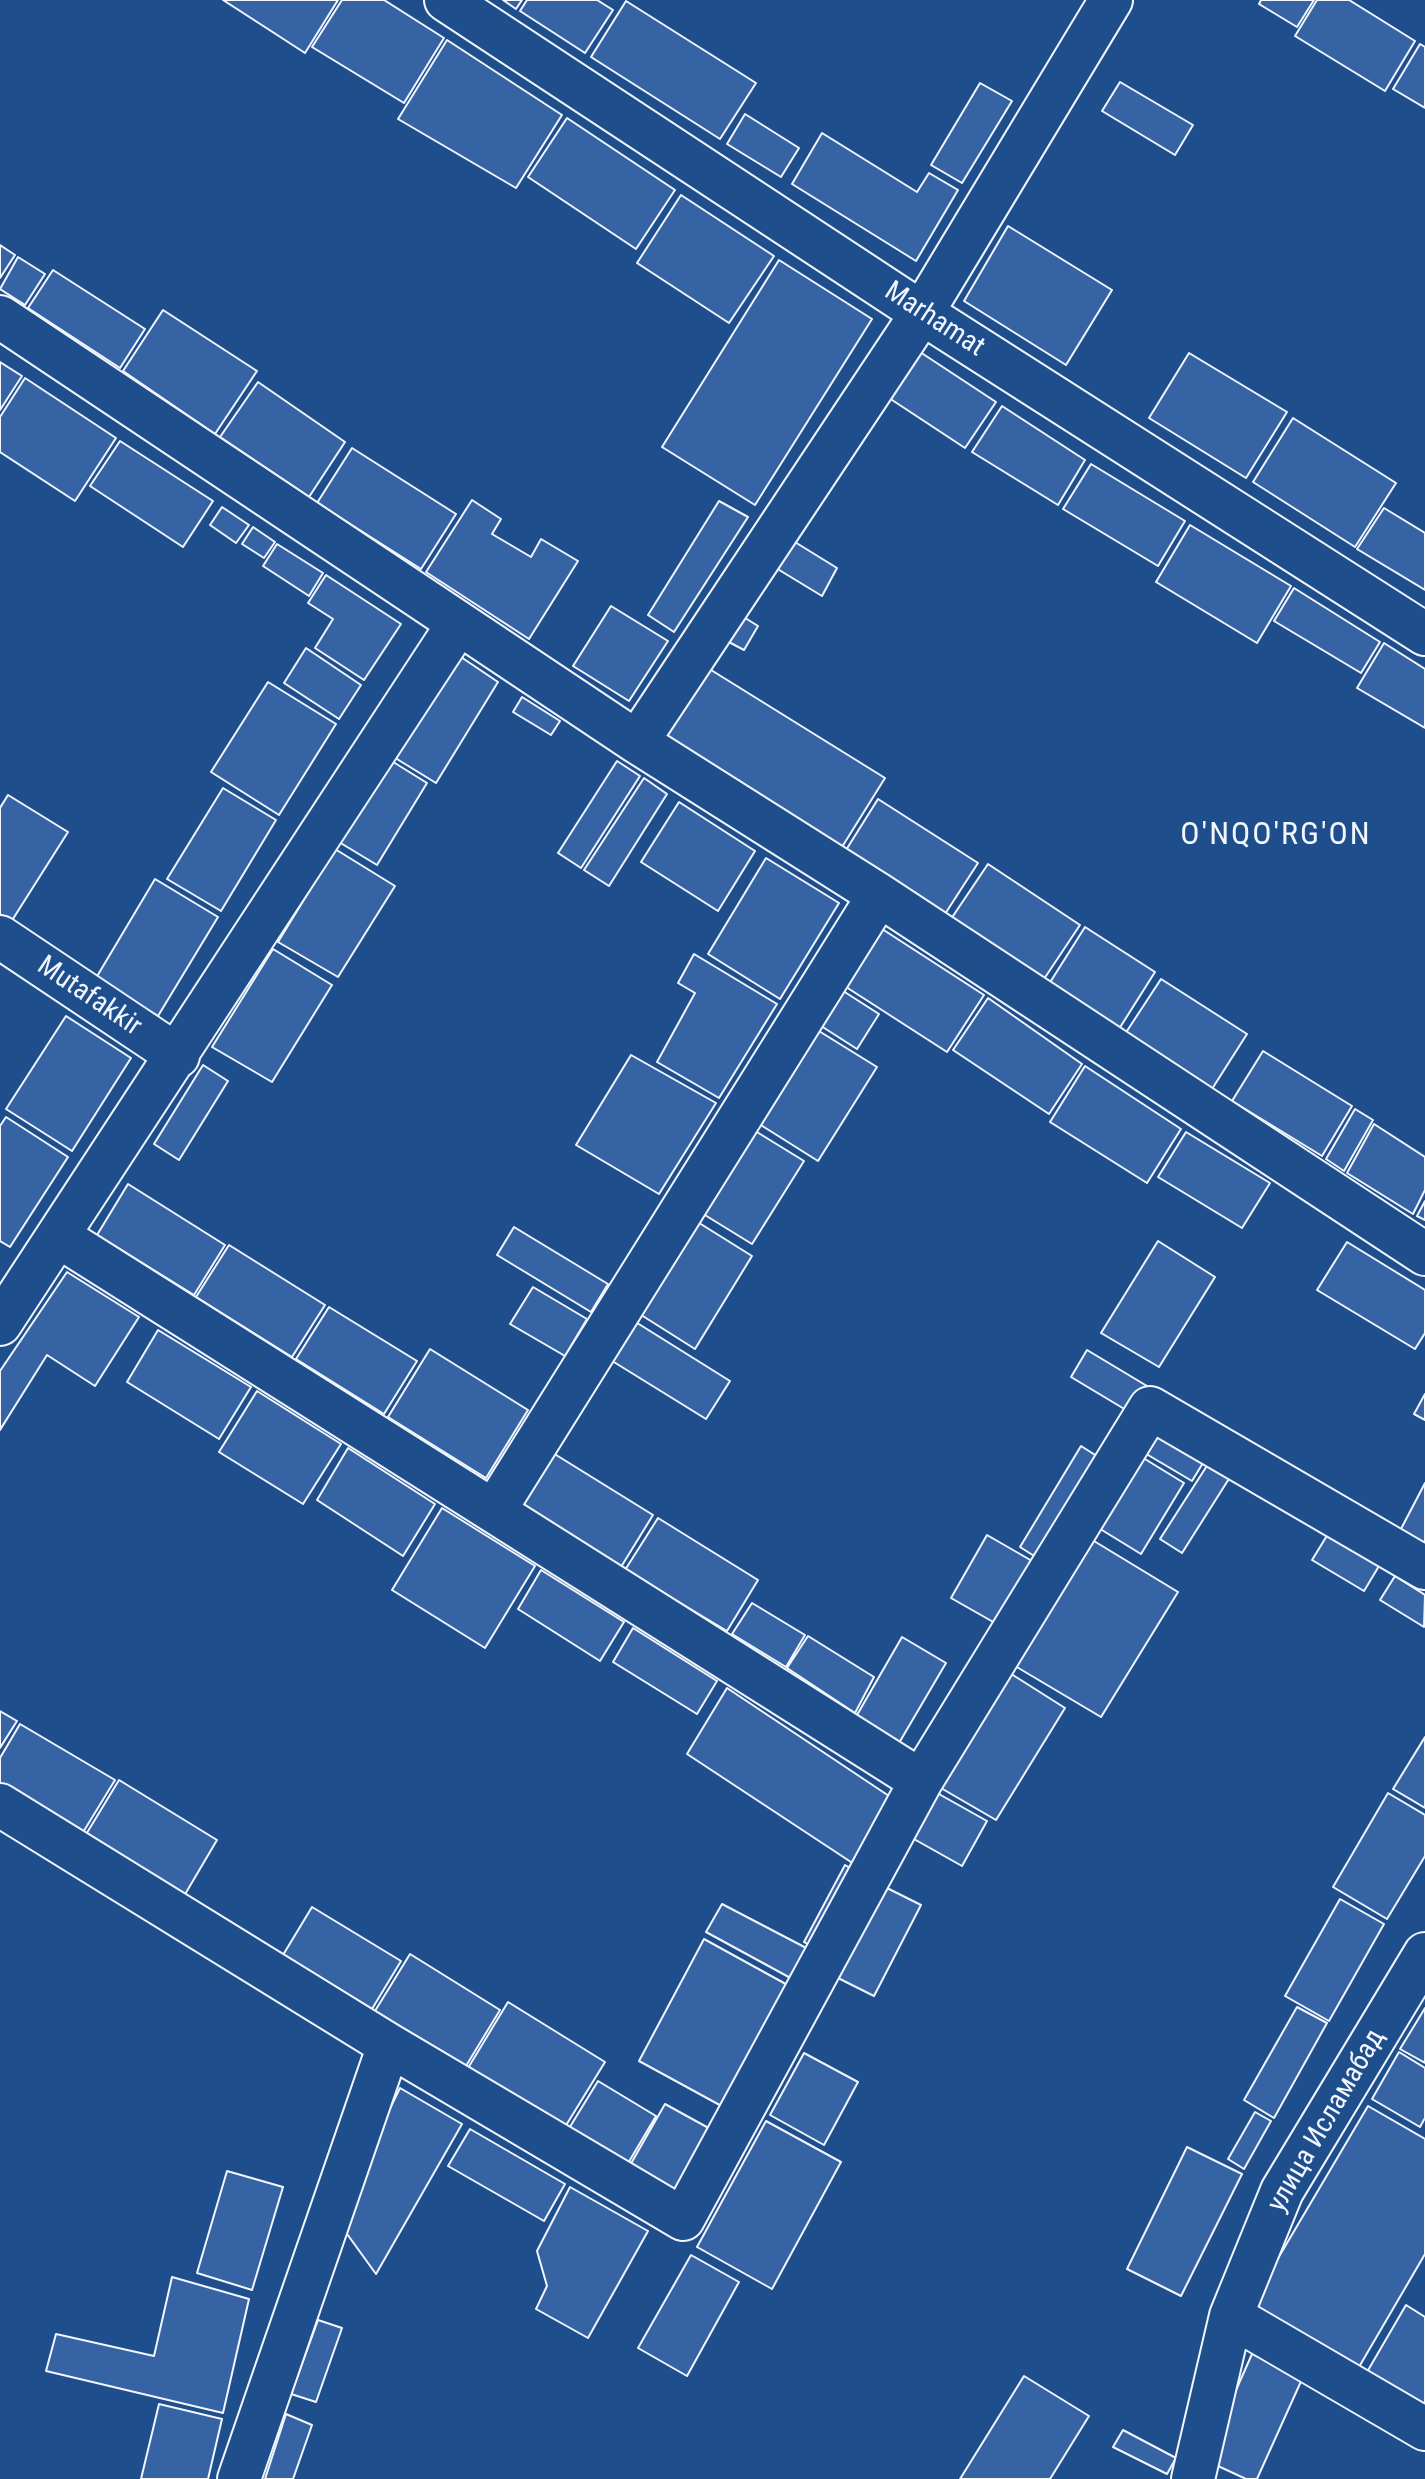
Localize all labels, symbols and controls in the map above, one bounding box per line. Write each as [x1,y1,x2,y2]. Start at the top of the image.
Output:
street label: Marhamat [878,275,990,365]
district label: O'NQO'RG'ON [1180,817,1372,855]
street label: Mutafakkir [30,950,148,1044]
street label: улица Исламабад [1261,2024,1393,2218]

